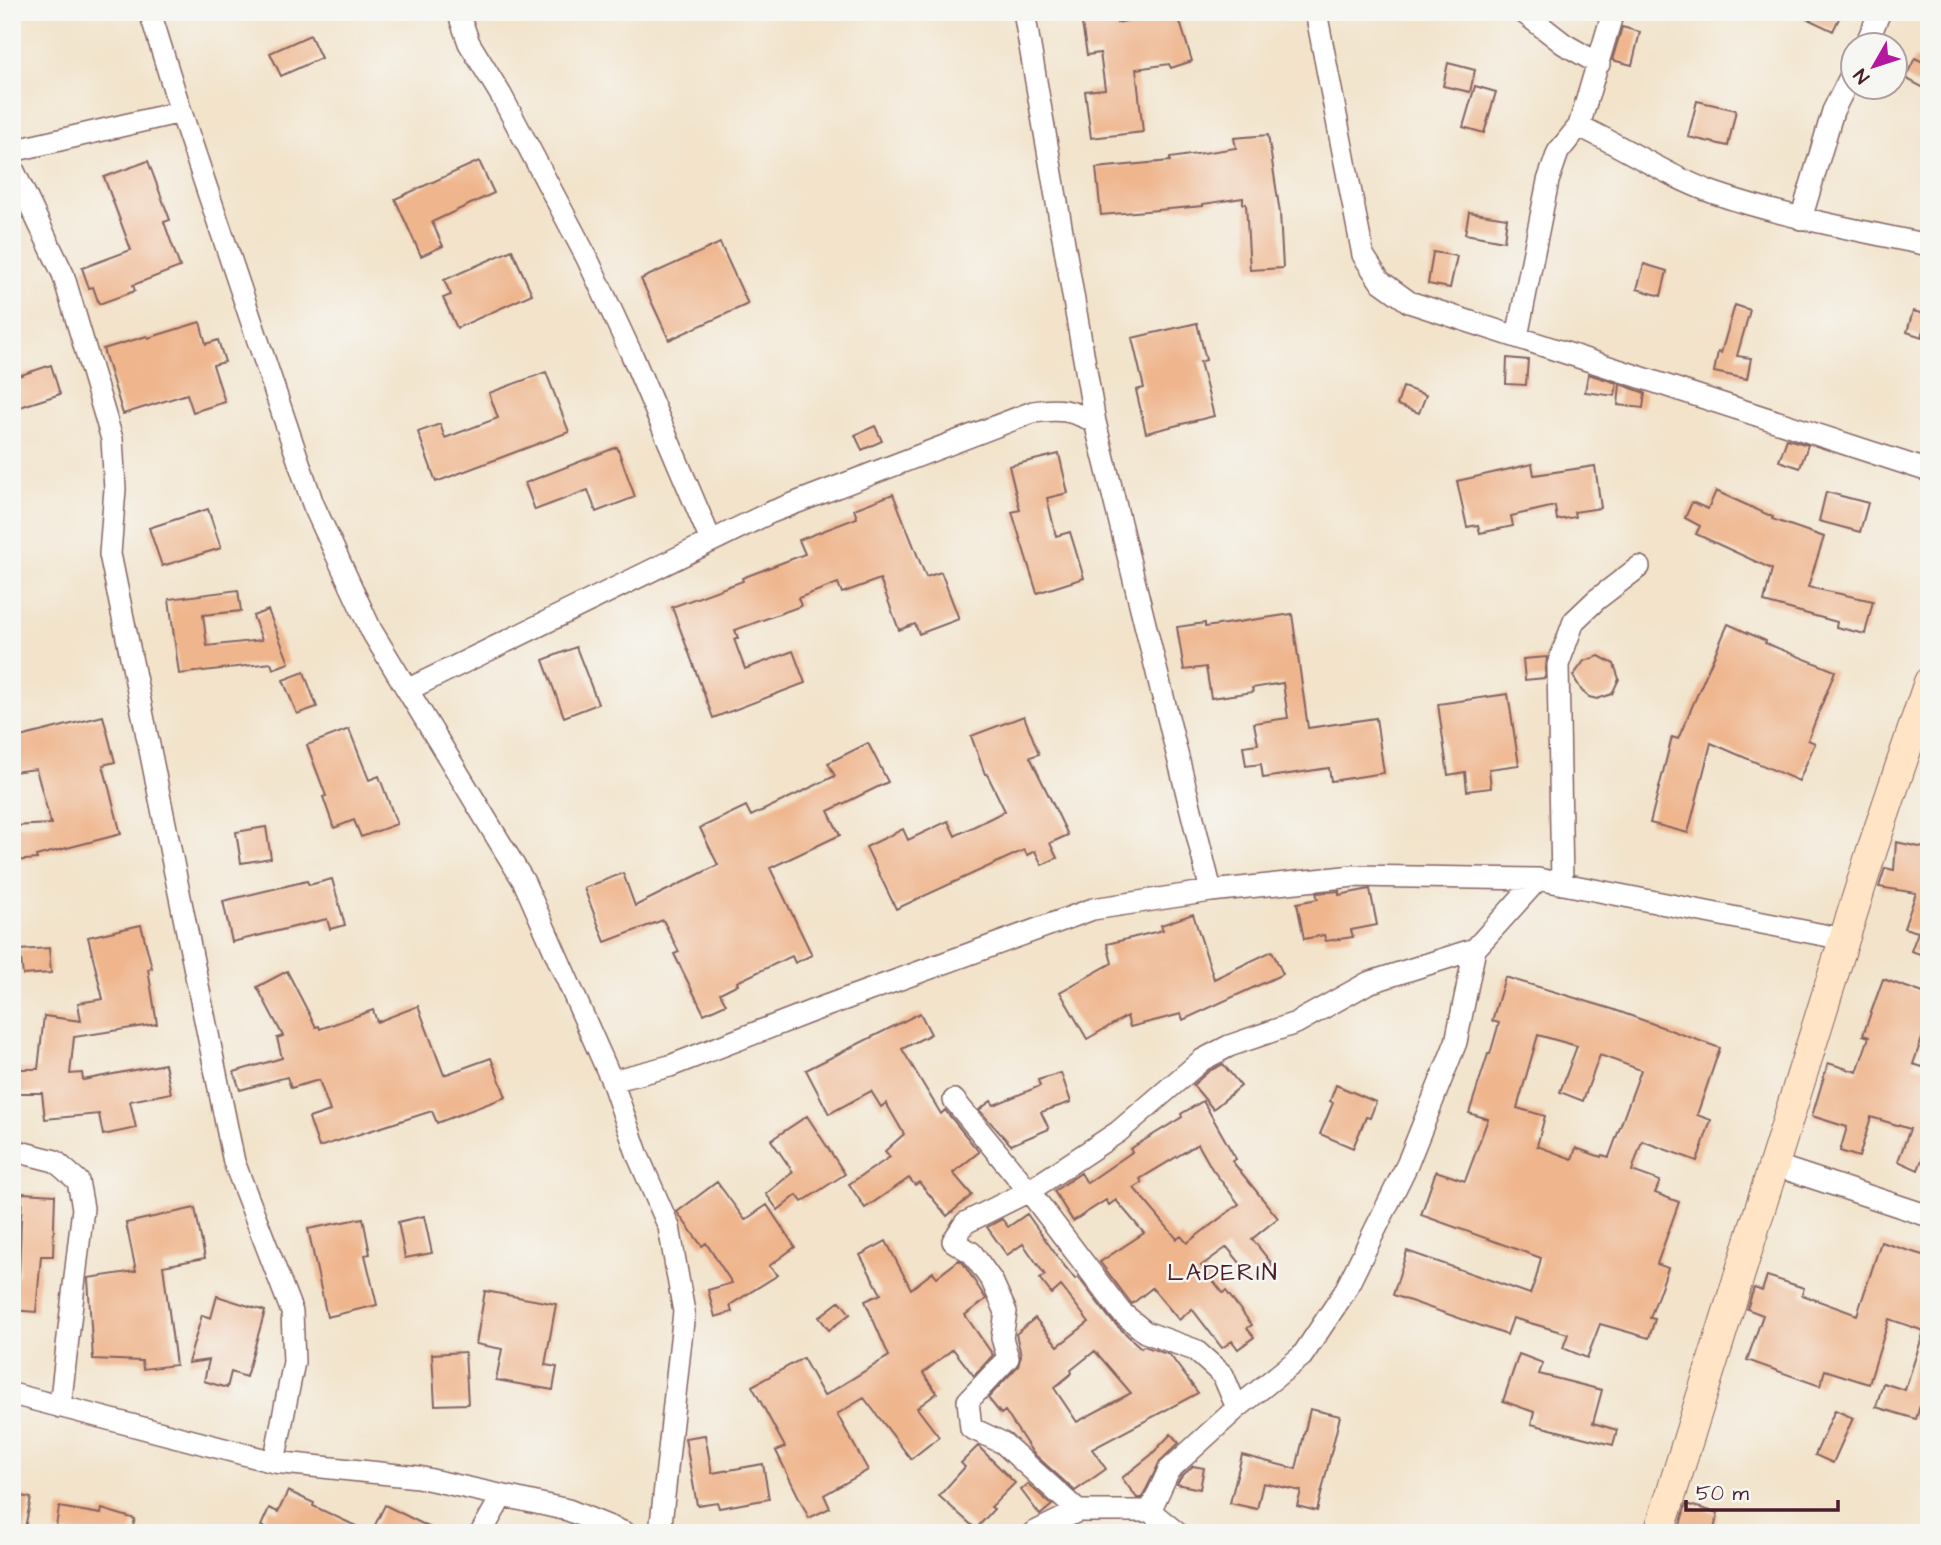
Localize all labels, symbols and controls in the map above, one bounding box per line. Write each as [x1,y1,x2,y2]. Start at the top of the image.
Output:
north arrow [1840,32,1910,102]
text: N [1848,63,1876,89]
district label: LADERIN [1167,1256,1279,1290]
scale bar [1686,1468,1838,1512]
text: 50 m [1696,1479,1750,1508]

